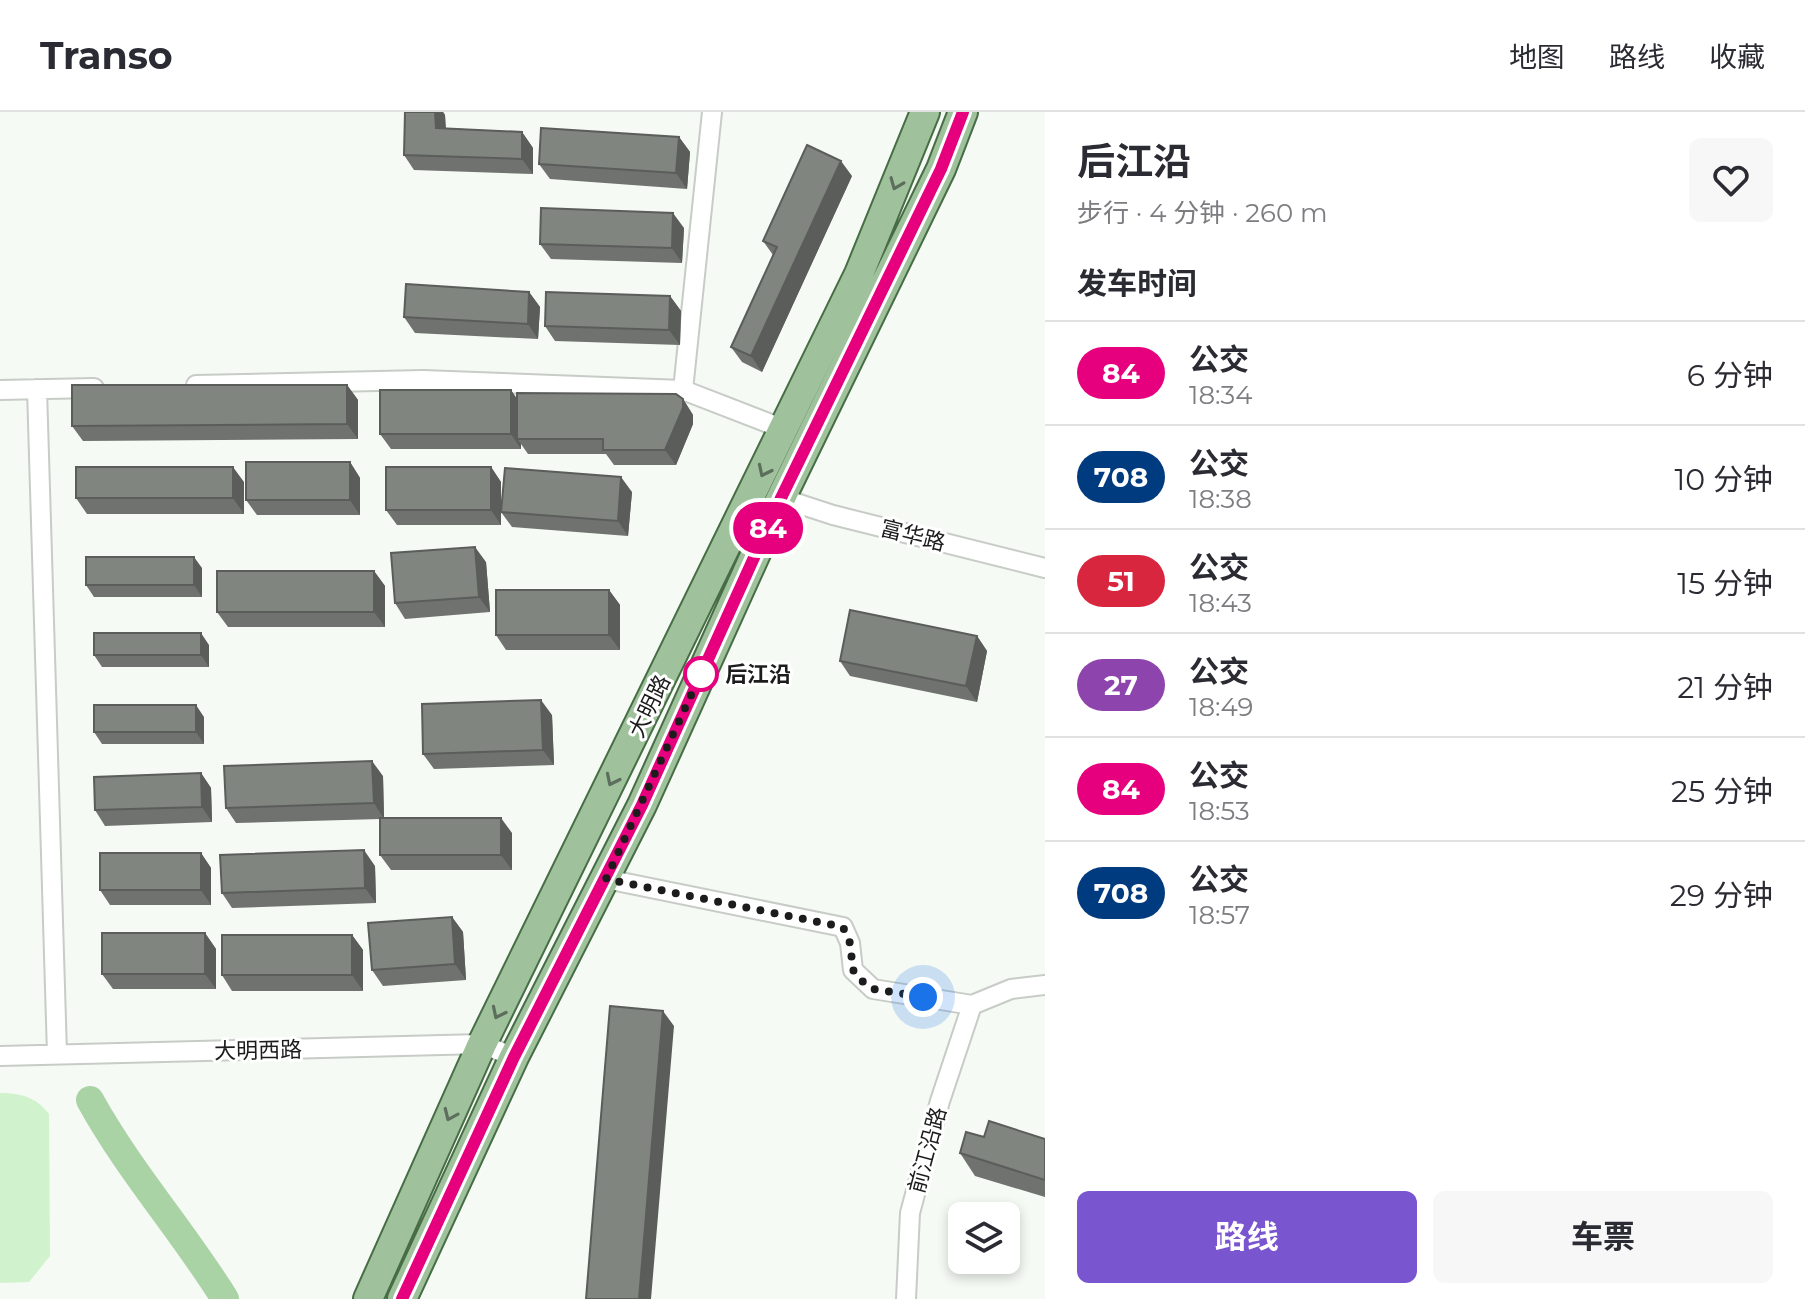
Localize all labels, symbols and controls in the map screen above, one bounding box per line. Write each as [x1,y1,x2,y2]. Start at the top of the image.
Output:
text: Transo [40,32,173,79]
text: 地图 [1509,40,1565,74]
text: 路线 [1609,40,1665,74]
text: 收藏 [1709,40,1765,74]
text: 后江沿 [1077,138,1191,185]
button: heart [1689,138,1773,222]
one-way arrow [889,176,906,190]
text: 步行 · 4 分钟 · 260 m [1077,197,1328,229]
text: 发车时间 [1077,265,1197,302]
text: 公交 [1189,341,1249,378]
text: 84 [1102,356,1140,390]
text: 6 分钟 [1687,357,1773,394]
text: 18:34 [1189,379,1252,411]
text: 公交 [1189,445,1249,482]
text: 708 [1094,460,1148,494]
text: 10 分钟 [1674,461,1773,498]
one-way arrow [758,463,774,478]
text: 18:38 [1189,483,1252,515]
line badge: 84 [732,502,804,554]
text: 84 [749,511,787,545]
street label: 富华路 [878,514,948,557]
text: 公交 [1189,549,1249,586]
text: 51 [1107,564,1135,598]
text: 15 分钟 [1677,565,1773,602]
text: 18:43 [1189,587,1252,619]
text: 公交 [1189,653,1249,690]
marker: 后江沿 [684,657,718,691]
place label: 后江沿 [725,661,791,688]
text: 27 [1104,668,1138,702]
text: 21 分钟 [1677,669,1773,706]
street label: 大明路 [623,671,676,742]
text: 18:49 [1189,691,1253,723]
text: 公交 [1189,757,1249,794]
one-way arrow [607,772,622,787]
text: 84 [1102,772,1140,806]
text: 25 分钟 [1671,773,1773,810]
text: 18:53 [1189,795,1250,827]
text: 公交 [1189,861,1249,898]
text: 708 [1094,876,1148,910]
text: 29 分钟 [1670,877,1773,914]
text: 18:57 [1189,899,1250,931]
your location [903,977,943,1017]
one-way arrow [492,1005,507,1020]
street label: 大明西路 [214,1036,302,1065]
street label: 前江沿路 [903,1104,952,1196]
one-way arrow [444,1107,460,1122]
button: 路线 [1077,1191,1417,1283]
button: 车票 [1433,1191,1773,1283]
map controls [948,1202,1020,1274]
button: layers [948,1202,1020,1274]

